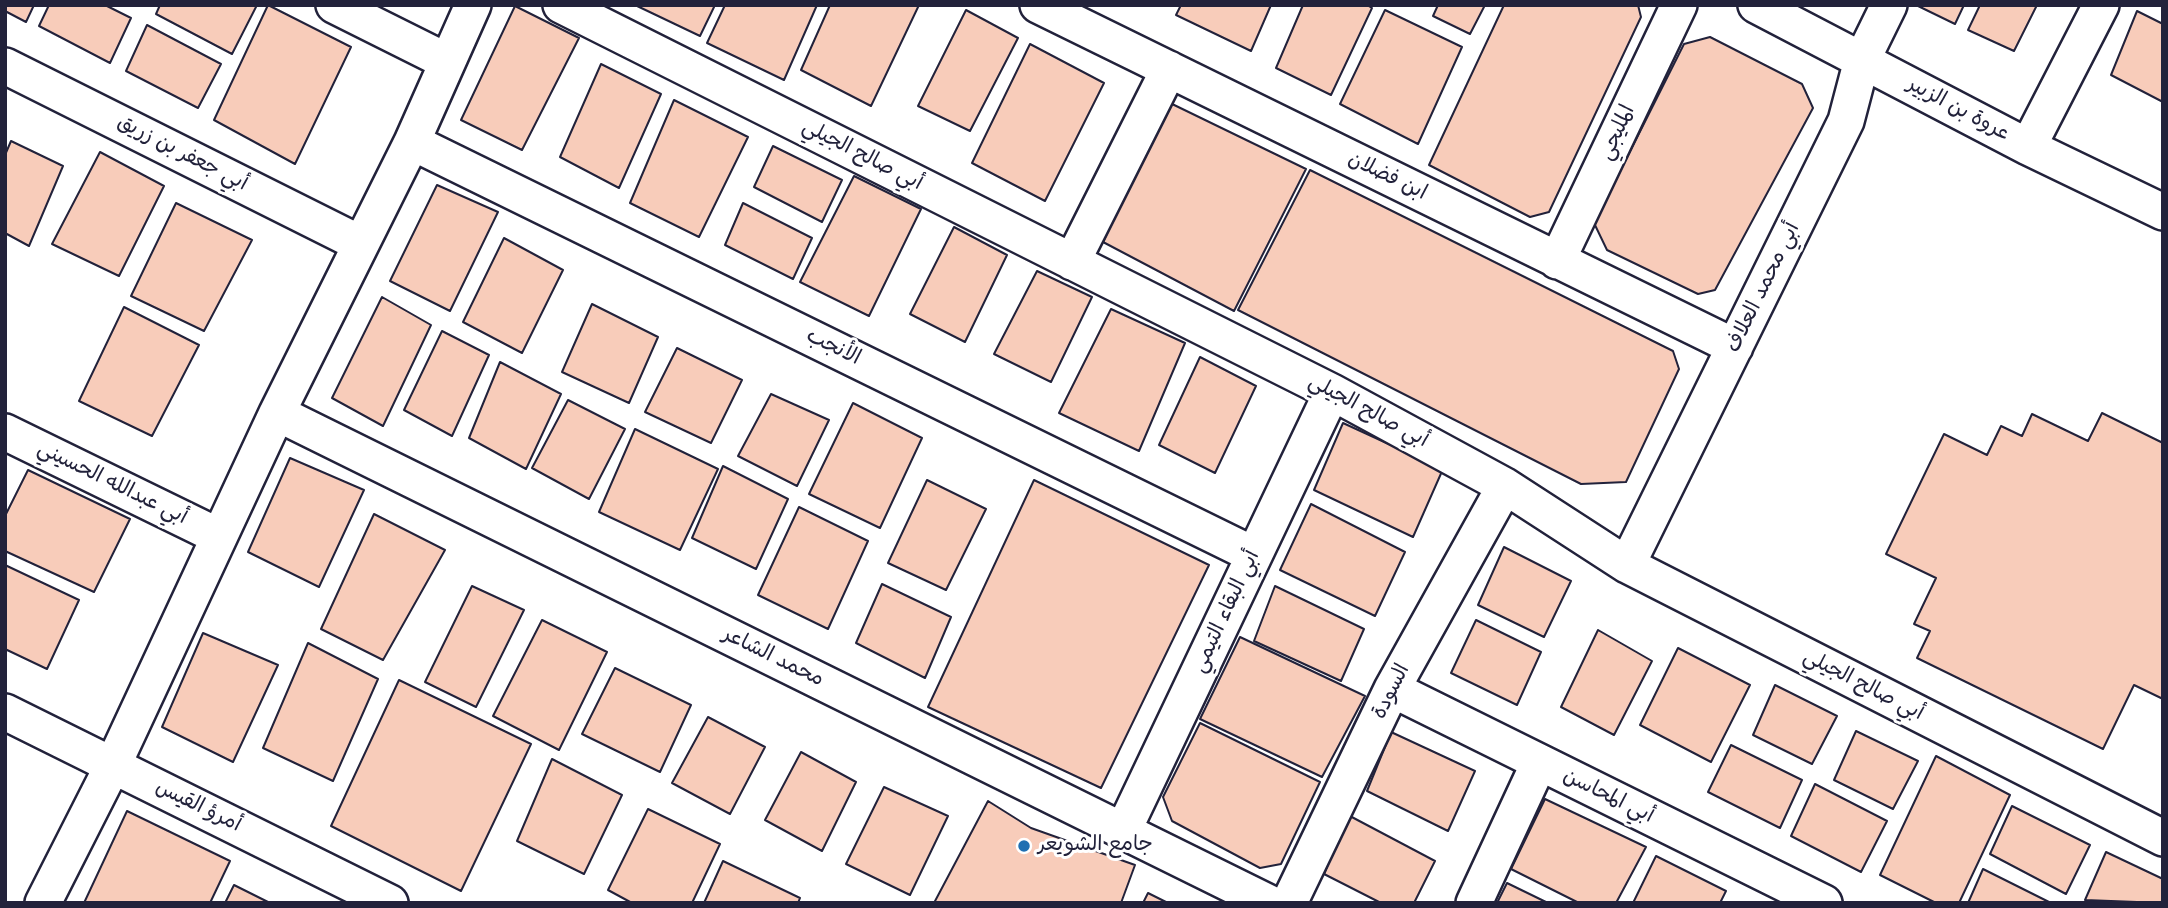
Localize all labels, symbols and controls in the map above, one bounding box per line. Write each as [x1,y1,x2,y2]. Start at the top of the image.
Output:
street label: عروة بن الزبير [1903,73,2013,147]
street label: المليجي [1594,101,1642,165]
street label: أبي جعفر بن زريق [112,110,252,198]
street label: أبي صالح الجيلي [797,115,927,197]
street label: ابن فضلان [1343,147,1431,207]
street label: أبي محمد العلاف [1722,219,1806,357]
street label: الأنجب [802,324,864,372]
street label: أبي صالح الجيلي [1304,370,1432,454]
street label: أبي عبدالله الحسيني [33,437,191,531]
street label: أبي البقاء التيمي [1188,547,1266,677]
street label: محمد الشاعر [718,623,828,693]
street label: أبي صالح الجيلي [1798,645,1928,727]
street label: السودة [1367,660,1417,724]
street label: أبي المحاسن [1558,764,1658,830]
street label: أمرؤ القيس [151,775,245,839]
place label: جامع الشويعر [1038,833,1153,859]
marker: جامع الشويعر [1016,838,1032,854]

